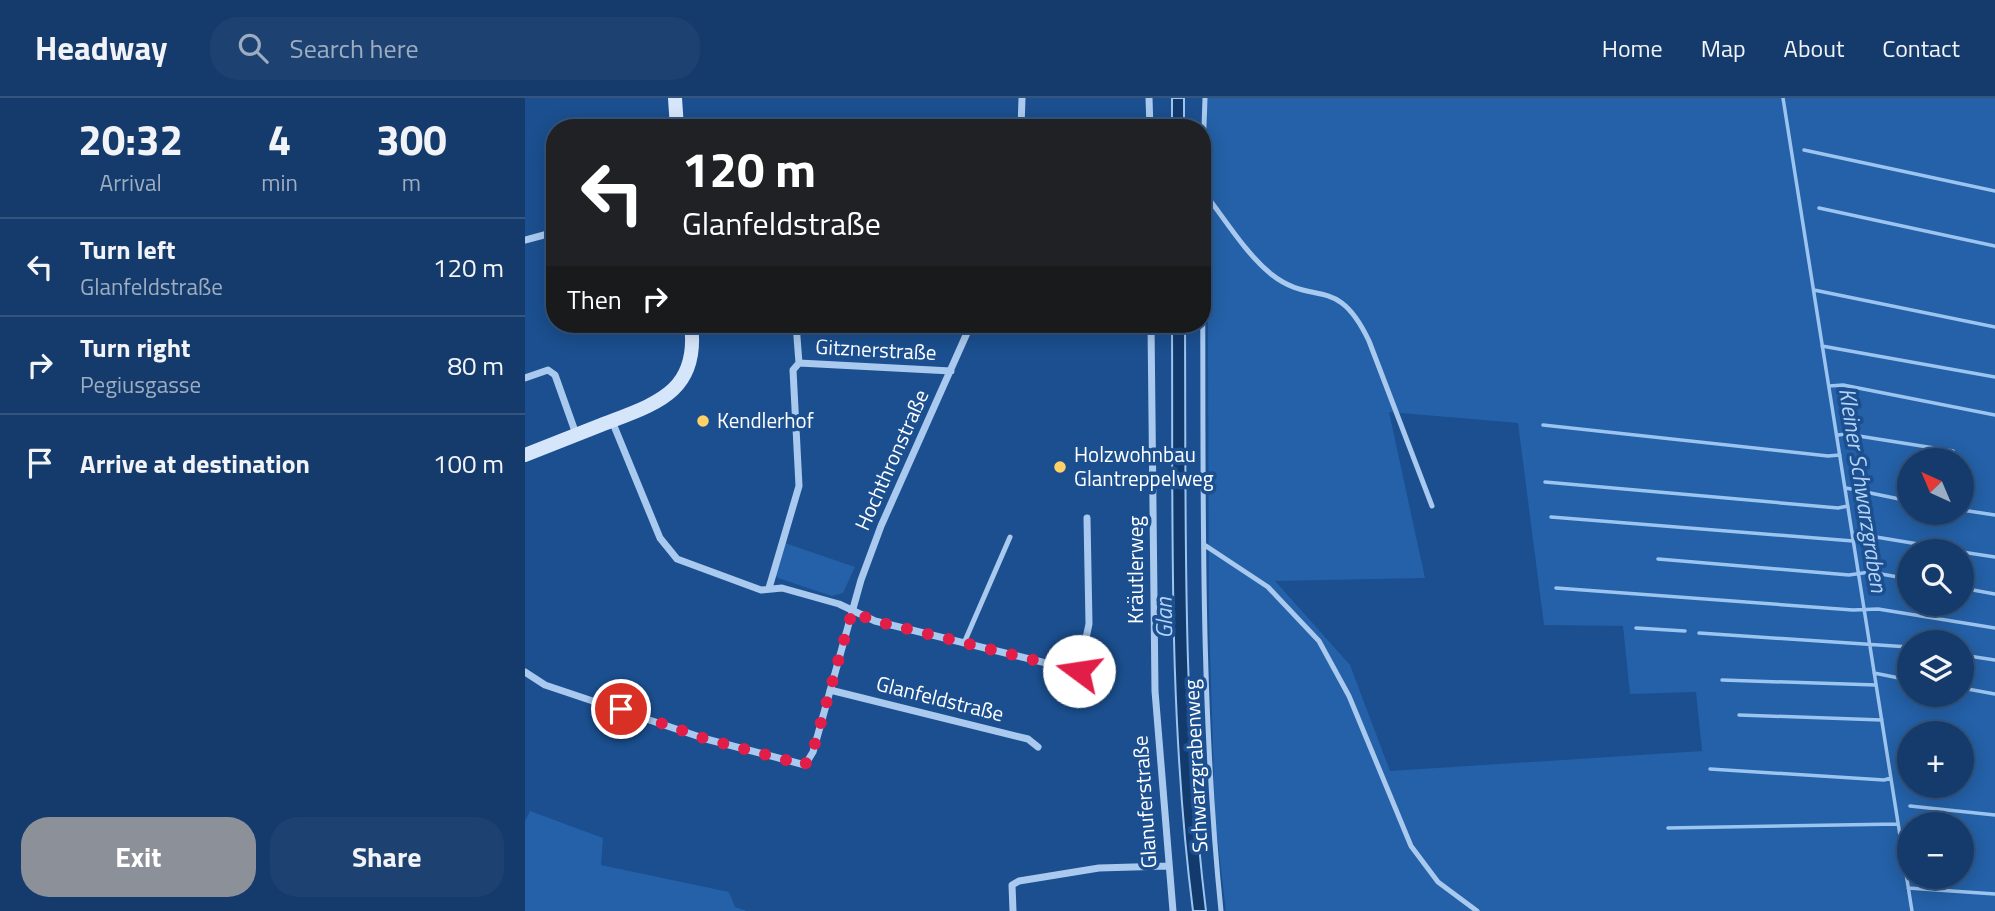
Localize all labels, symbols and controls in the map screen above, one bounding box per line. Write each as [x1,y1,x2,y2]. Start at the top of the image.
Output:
search box [210,17,700,80]
text: Headway [35,23,168,73]
icon: search [234,29,272,67]
text: Search here [290,29,419,68]
text: Home [1602,30,1663,66]
text: Map [1701,30,1746,66]
text: About [1784,30,1844,66]
text: Contact [1882,30,1960,66]
text: 20:32 [78,107,183,171]
text: 4 [268,107,291,171]
text: 300 [376,107,447,171]
text: 120 m [682,131,816,206]
icon: left [567,147,658,238]
text: Arrival [99,165,162,200]
text: min [261,165,298,200]
text: m [402,165,421,200]
text: Glanfeldstraße [682,199,881,247]
text: Turn left [80,230,175,269]
icon: left [21,248,59,286]
text: 120 m [433,248,504,287]
text: Glanfeldstraße [80,269,223,304]
text: Then [567,280,622,319]
icon: right [636,280,674,318]
text: Turn right [80,328,191,367]
street label: Gitznerstraße [815,330,937,368]
icon: right [21,346,59,384]
text: 80 m [447,346,504,385]
text: Pegiusgasse [80,367,201,402]
street label: Hochthronstraße [846,384,936,535]
water label: Kleiner Schwarzgraben [1830,385,1897,595]
place label: Kendlerhof [717,404,814,436]
marker: Kendlerhof [695,413,711,429]
place label: Holzwohnbau Glantreppelweg [1074,438,1214,494]
icon: arrive [21,444,59,482]
text: Arrive at destination [80,444,310,483]
text: 100 m [433,444,504,483]
north arrow [1897,448,1974,525]
map controls [1897,448,1974,889]
marker: Holzwohnbau Glantreppelweg [1052,459,1068,475]
street label: Kräutlerweg [1119,516,1151,624]
button: search [1897,539,1974,616]
water label: Glan [1146,597,1181,639]
button: layers [1897,630,1974,707]
position arrow [1042,634,1116,708]
street label: Glanfeldstraße [873,667,1007,729]
street label: Schwarzgrabenweg [1174,678,1216,854]
pin [591,679,651,739]
icon: arrive [602,690,640,728]
button: + [1897,721,1974,798]
street label: Glanuferstraße [1123,735,1165,870]
button: − [1897,812,1974,889]
button: Exit [21,817,256,897]
button: Share [270,817,504,897]

